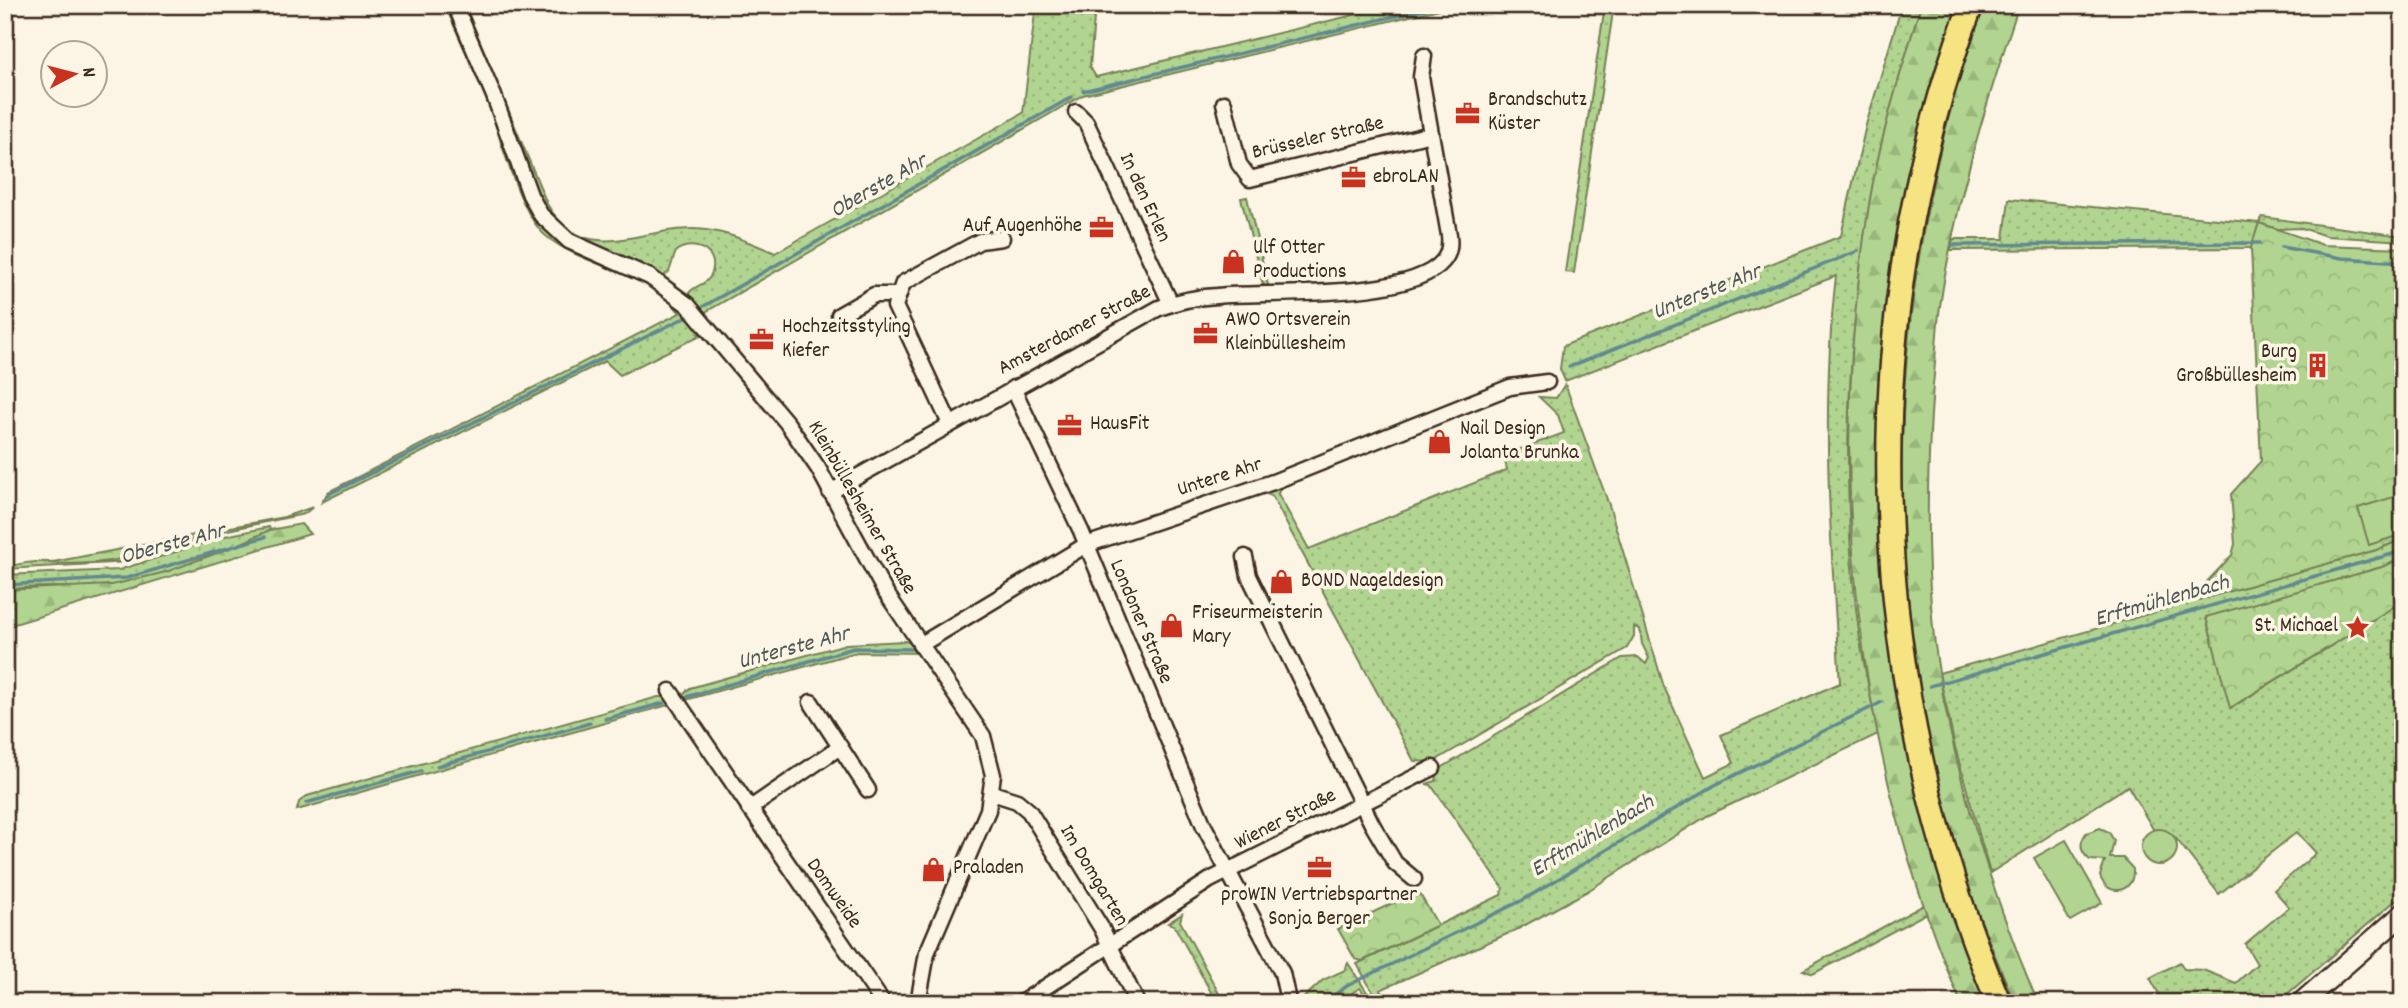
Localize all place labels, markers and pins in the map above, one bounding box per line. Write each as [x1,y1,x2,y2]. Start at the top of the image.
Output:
place label: Brandschutz Küster [1488,86,1587,140]
office icon: Brandschutz Küster [1454,99,1482,127]
place label: ebroLAN [1373,163,1439,193]
office icon: ebroLAN [1339,164,1367,192]
place label: Auf Augenhöhe [963,212,1082,242]
office icon: Auf Augenhöhe [1088,213,1116,241]
place label: Ulf Otter Productions [1253,234,1347,288]
shop icon: Ulf Otter Productions [1219,247,1247,275]
place label: AWO Ortsverein Kleinbüllesheim [1225,306,1350,360]
place label: Hochzeitsstyling Kiefer [782,313,911,367]
office icon: AWO Ortsverein Kleinbüllesheim [1191,319,1219,347]
office icon: Hochzeitsstyling Kiefer [748,326,776,354]
place label: Burg Großbüllesheim [2176,338,2297,392]
building icon: Burg Großbüllesheim [2303,351,2331,379]
place label: HausFit [1090,410,1150,440]
office icon: HausFit [1056,411,1084,439]
place label: Nail Design Jolanta Brunka [1460,415,1580,469]
shop icon: Nail Design Jolanta Brunka [1426,428,1454,456]
place label: BOND Nageldesign [1301,567,1443,597]
shop icon: BOND Nageldesign [1267,568,1295,596]
place label: Friseurmeisterin Mary [1192,599,1323,653]
shop icon: Friseurmeisterin Mary [1158,612,1186,640]
place label: St. Michael [2254,612,2338,642]
place icon: St. Michael [2344,613,2372,641]
office icon: proWIN Vertriebspartner Sonja Berger [1305,853,1333,881]
place label: Praladen [953,854,1024,884]
shop icon: Praladen [919,855,947,883]
place label: proWIN Vertriebspartner Sonja Berger [1221,881,1417,935]

